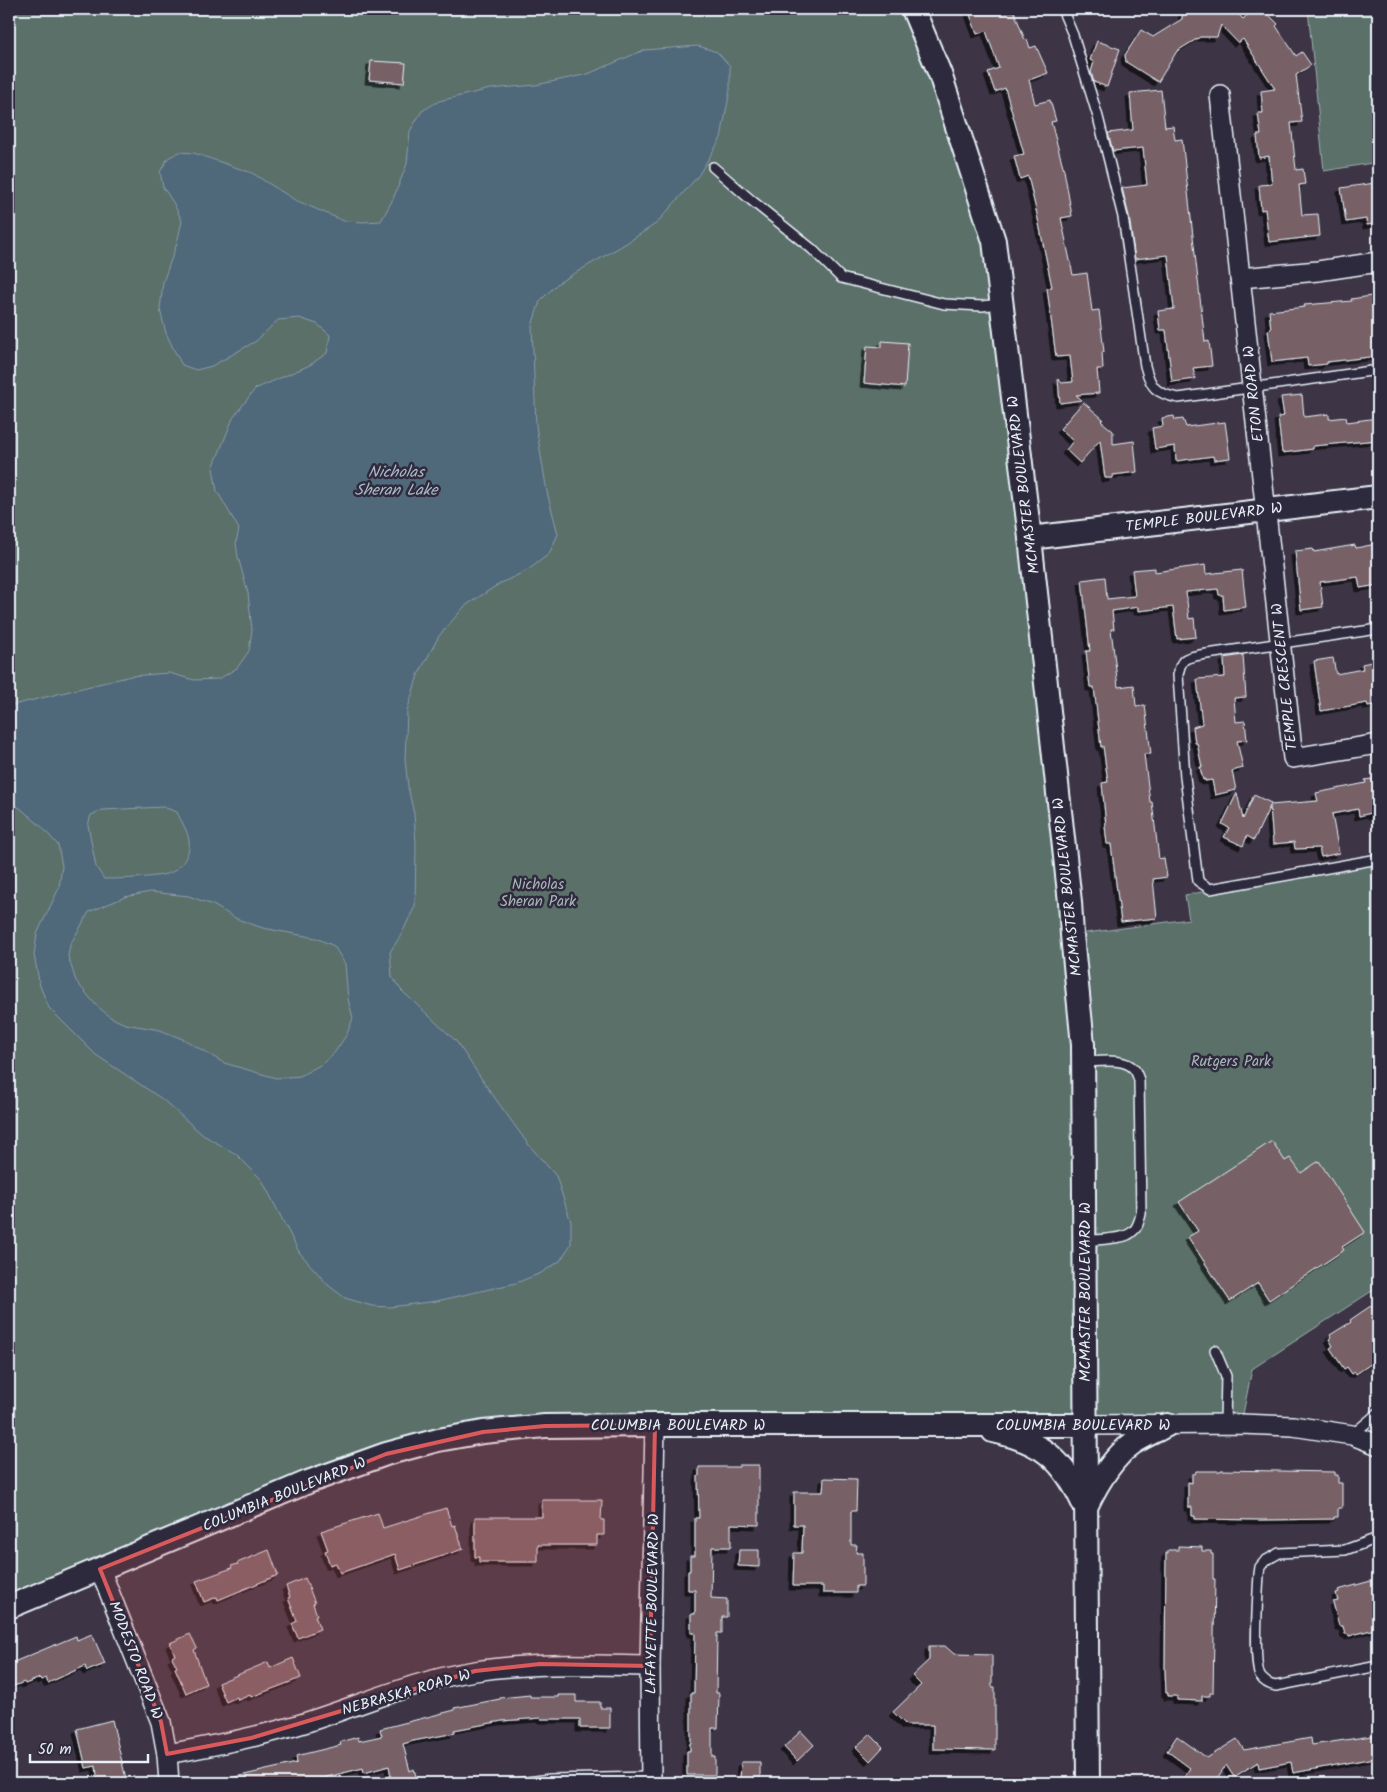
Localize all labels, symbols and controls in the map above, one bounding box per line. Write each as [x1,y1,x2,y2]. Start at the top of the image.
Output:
street label: ETON ROAD W [1237,344,1271,443]
street label: MCMASTER BOULEVARD W [1001,394,1047,575]
water label: Nicholas Sheran Lake [355,460,439,503]
street label: TEMPLE BOULEVARD W [1124,496,1284,540]
street label: TEMPLE CRESCENT W [1265,602,1305,752]
street label: MCMASTER BOULEVARD W [1047,796,1089,977]
park label: Nicholas Sheran Park [500,873,577,914]
park label: Rutgers Park [1191,1050,1272,1074]
street label: MCMASTER BOULEVARD W [1074,1202,1098,1382]
street label: COLUMBIA BOULEVARD W [591,1414,766,1438]
street label: COLUMBIA BOULEVARD W [996,1414,1171,1438]
street label: COLUMBIA BOULEVARD W [199,1451,370,1539]
street label: LAFAYETTE BOULEVARD W [639,1513,667,1694]
street label: MODESTO ROAD W [101,1598,169,1723]
street label: NEBRASKA ROAD W [339,1663,474,1723]
scale bar [30,1732,148,1764]
text: 50 m [38,1738,72,1762]

